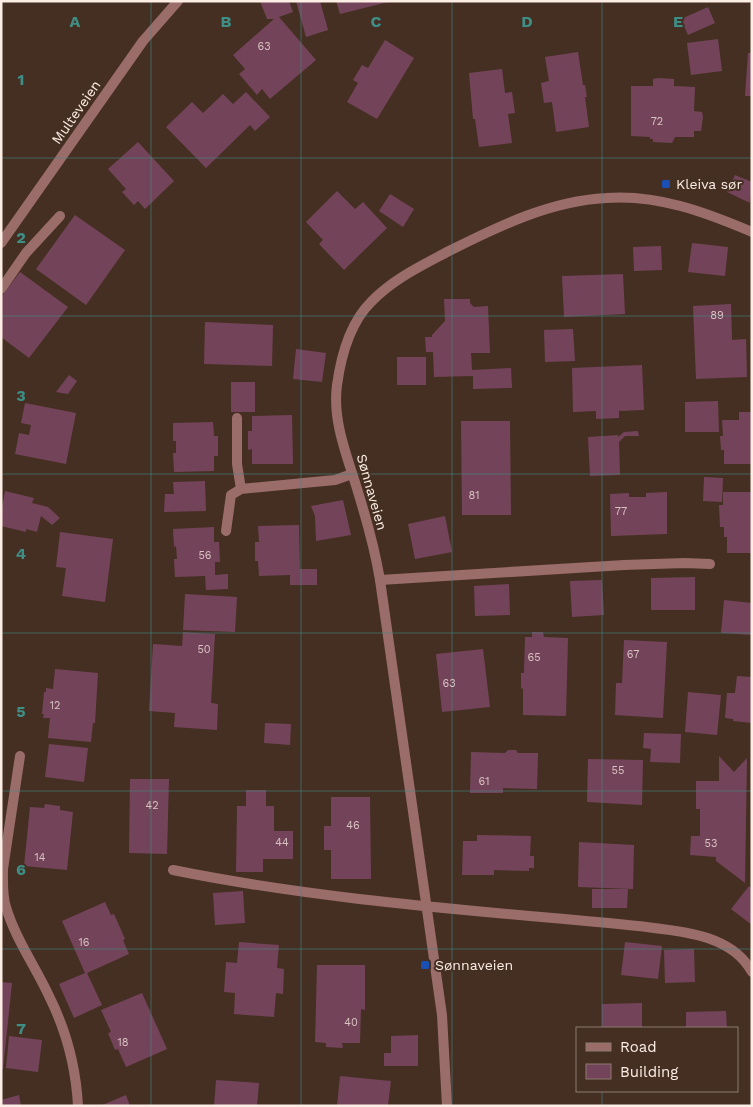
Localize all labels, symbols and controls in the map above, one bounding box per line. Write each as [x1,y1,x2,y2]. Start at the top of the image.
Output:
text: A [70,12,81,31]
text: B [221,12,232,31]
text: C [371,12,382,31]
text: D [521,12,533,31]
text: E [673,12,683,31]
house number: 63 [257,40,271,53]
text: 1 [18,70,24,89]
street label: Multeveien [48,77,104,147]
house number: 72 [651,115,663,128]
place label: Kleiva sør [676,176,743,192]
marker: Kleiva sør [660,178,672,190]
text: 2 [16,228,26,247]
house number: 89 [710,309,724,322]
text: 3 [16,386,26,405]
street label: Sønnaveien [354,452,390,532]
house number: 81 [468,489,480,502]
house number: 77 [615,505,627,518]
text: 4 [16,544,26,563]
house number: 56 [198,549,212,562]
house number: 50 [197,643,211,656]
house number: 67 [627,648,639,661]
house number: 65 [527,651,541,664]
house number: 63 [442,677,456,690]
house number: 12 [50,699,60,712]
text: 5 [16,702,26,721]
house number: 55 [612,764,624,777]
house number: 61 [479,775,489,788]
house number: 42 [145,799,159,812]
house number: 46 [346,819,360,832]
house number: 44 [275,836,289,849]
house number: 53 [705,837,717,850]
house number: 14 [34,851,46,864]
text: 6 [16,860,26,879]
house number: 16 [79,936,90,949]
place label: Sønnaveien [435,957,513,973]
marker: Sønnaveien [419,959,431,971]
house number: 40 [344,1016,358,1029]
text: 7 [16,1019,26,1038]
legend [576,1027,738,1092]
house number: 18 [117,1036,129,1049]
text: Road [620,1038,657,1056]
text: Building [620,1063,678,1081]

